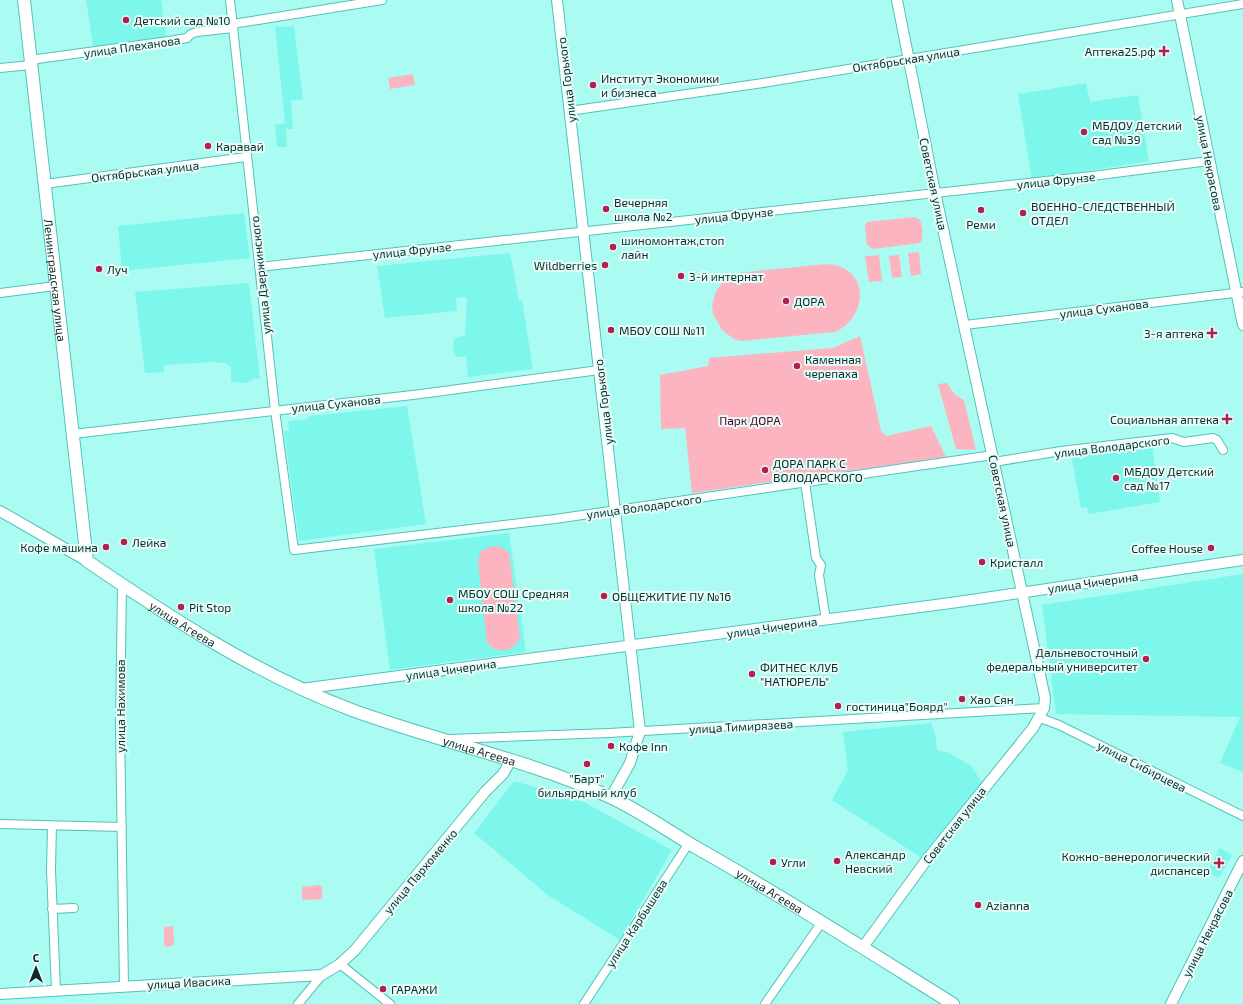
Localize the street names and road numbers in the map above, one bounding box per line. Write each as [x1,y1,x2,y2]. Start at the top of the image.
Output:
street label: улица Плеханова [83,32,181,61]
street label: улица Горького [554,36,579,124]
street label: Октябрьская улица [851,44,961,75]
street label: улица Некрасова [1193,114,1226,212]
street label: Советская улица [916,137,951,232]
street label: Октябрьская улица [90,157,200,186]
street label: улица Фрунзе [1016,169,1096,192]
street label: улица Фрунзе [694,204,774,227]
street label: улица Дзержинского [247,215,274,335]
street label: Ленинградская улица [42,218,69,342]
street label: улица Фрунзе [372,239,452,262]
street label: улица Суханова [1059,296,1149,321]
street label: улица Горького [591,358,616,446]
street label: улица Суханова [291,391,381,416]
street label: улица Володарского [1054,432,1171,461]
street label: Советская улица [985,454,1020,549]
street label: улица Володарского [586,491,703,522]
street label: улица Чичерина [1047,569,1139,596]
street label: улица Агеева [147,598,218,649]
street label: улица Чичерина [726,614,818,641]
street label: улица Чичерина [405,656,497,683]
street label: улица Нахимова [113,659,128,753]
street label: улица Тимирязева [689,716,794,737]
street label: улица Агеева [441,733,518,768]
street label: улица Сибирцева [1095,738,1189,795]
street label: Советская улица [920,784,989,867]
street label: улица Пархоменко [380,826,460,917]
street label: улица Агеева [733,865,806,916]
street label: улица Карбышева [602,876,670,970]
street label: улица Некрасова [1179,887,1236,980]
street label: улица Ивасика [147,973,231,992]

